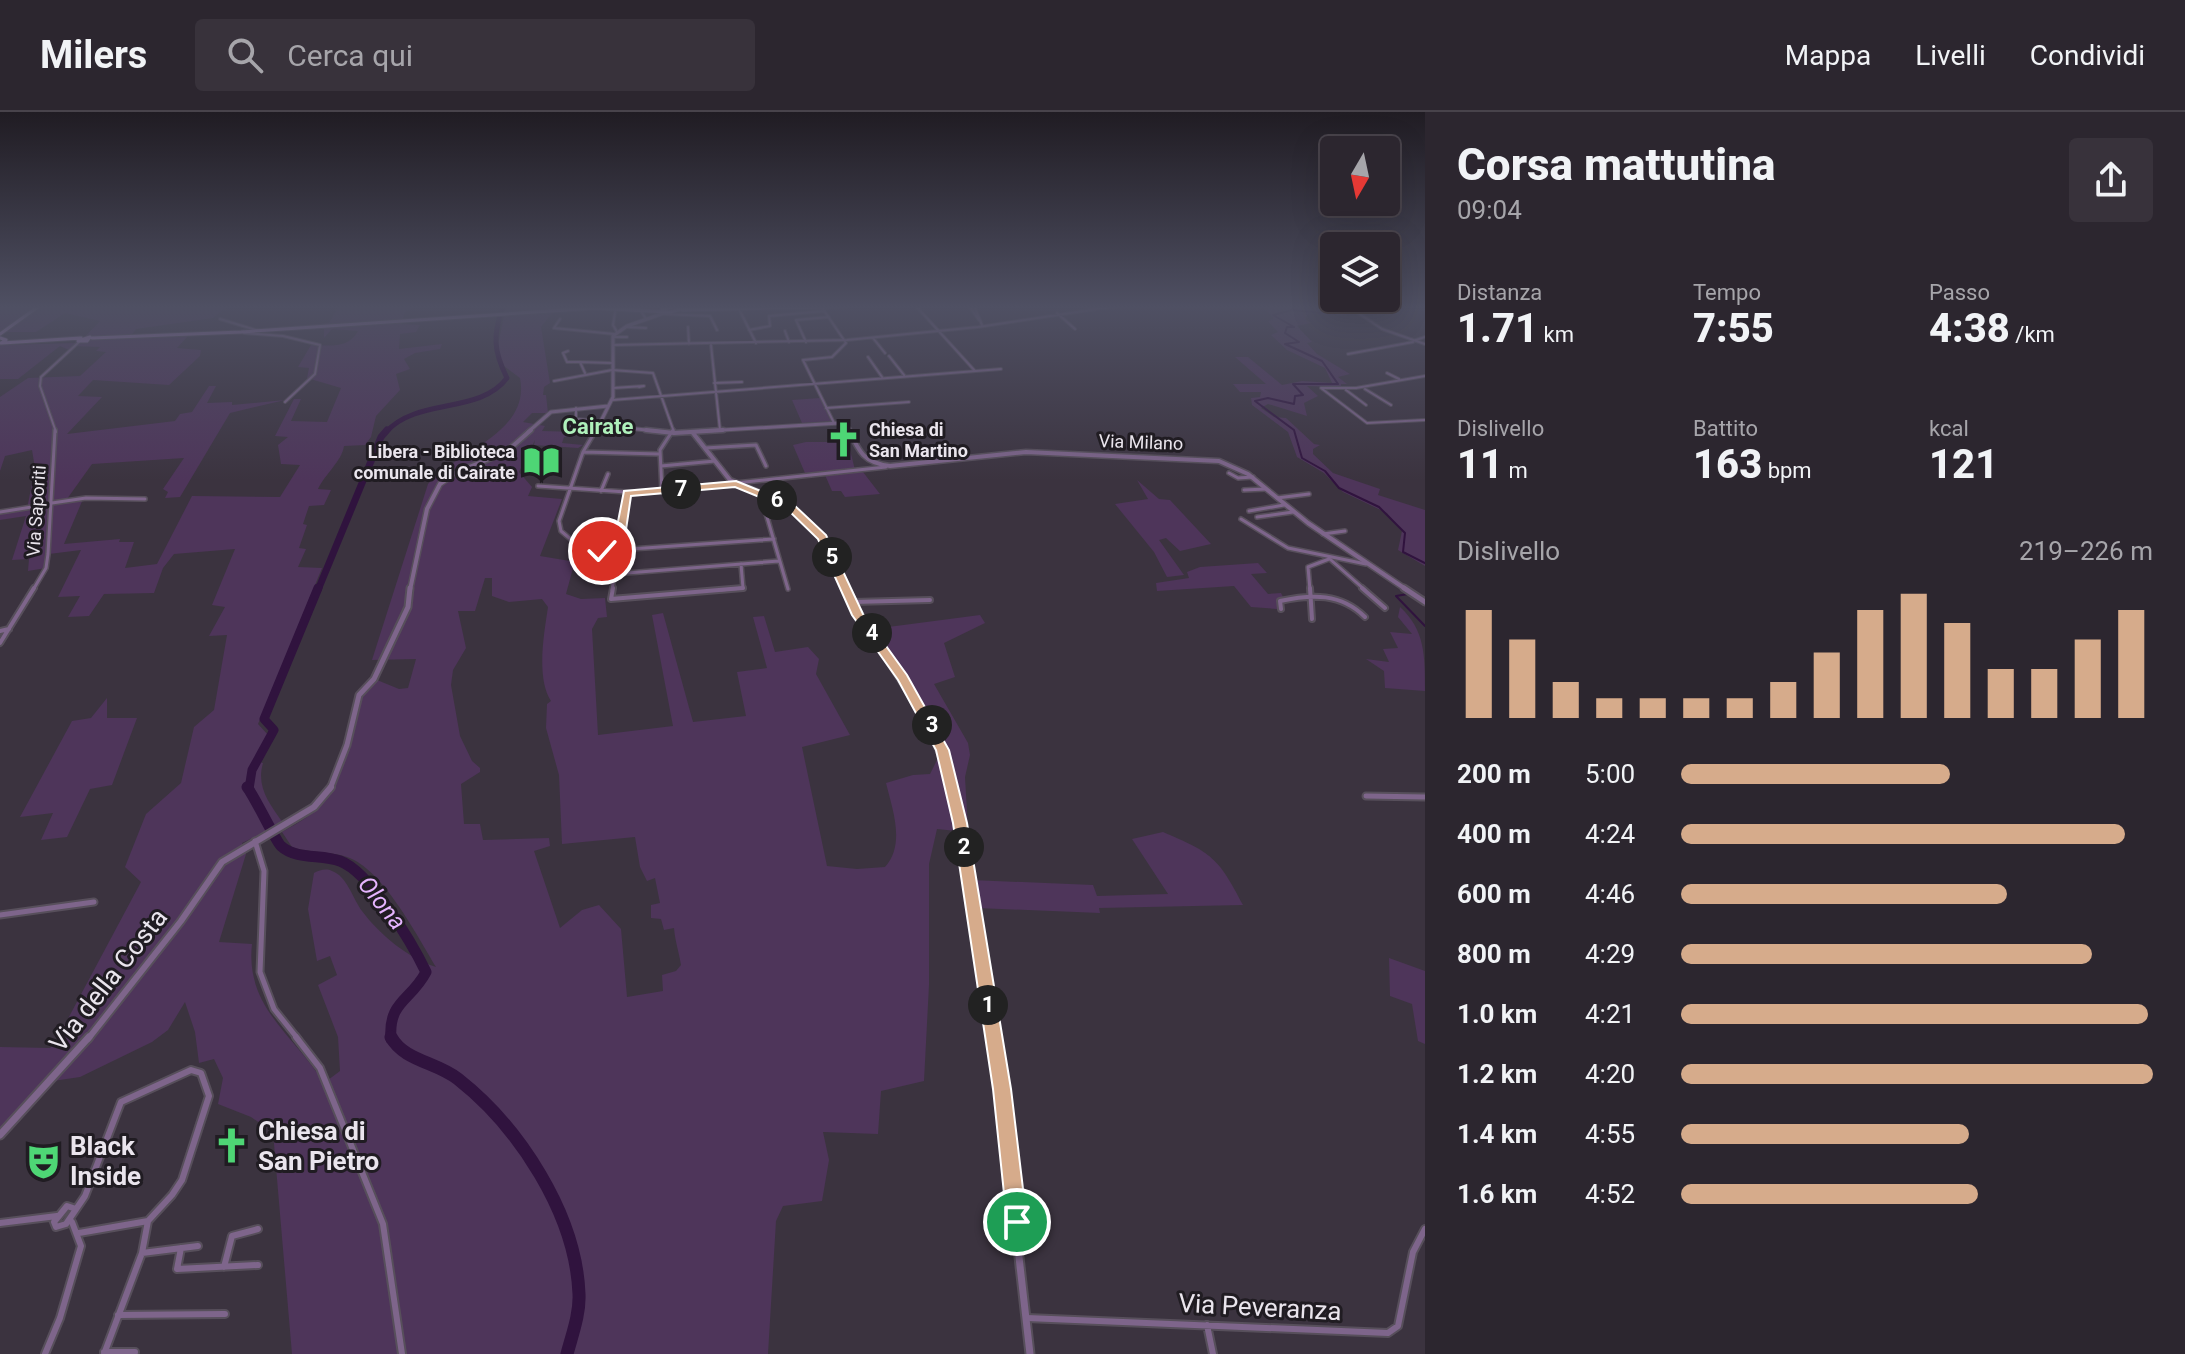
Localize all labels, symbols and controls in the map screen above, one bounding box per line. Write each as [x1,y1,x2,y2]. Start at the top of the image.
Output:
search box [195,19,755,91]
text: Milers [40,33,147,77]
icon: search [223,33,267,77]
text: Cerca qui [287,38,413,73]
text: Mappa [1785,39,1871,72]
text: Livelli [1915,39,1986,72]
text: Condividi [2030,39,2145,72]
north arrow [1320,136,1400,216]
map controls [1320,136,1400,312]
button: share [2069,138,2153,222]
text: Corsa mattutina [1457,139,1775,191]
text: 09:04 [1457,195,1522,225]
button: layers [1320,232,1400,312]
text: Distanza [1457,280,1542,305]
text: Tempo [1693,280,1761,305]
text: Passo [1929,280,1990,305]
text: 1.71 [1457,305,1538,352]
text: 7:55 [1693,305,1774,352]
text: 4:38 [1929,305,2010,352]
text: km [1538,322,1574,347]
text: /km [2010,322,2055,347]
district label: Cairate [563,414,634,439]
text: Dislivello [1457,416,1544,441]
text: Battito [1693,416,1758,441]
text: kcal [1929,416,1969,441]
place label: Chiesa di San Martino [869,419,968,461]
church icon: Chiesa di San Martino [824,420,862,458]
street label: Via Milano [1098,430,1184,454]
place label: Libera - Biblioteca comunale di Cairate [354,441,515,483]
text: 11 [1457,441,1503,488]
text: 163 [1693,441,1762,488]
text: 121 [1929,441,1998,488]
library icon: Libera - Biblioteca comunale di Cairate [522,442,560,480]
text: m [1503,458,1528,483]
text: bpm [1762,458,1812,483]
street label: Via Saporiti [22,465,50,557]
pin: 7 [661,469,701,509]
text: 7 [675,476,687,501]
pin: 6 [757,480,797,520]
text: 6 [771,487,783,512]
pin [568,517,636,585]
icon: check [580,529,624,573]
text: Dislivello [1457,536,1560,566]
text: 219–226 m [2019,536,2153,566]
pin: 5 [812,537,852,577]
text: 5 [826,544,838,569]
pin: 4 [852,613,892,653]
text: 4 [866,620,878,645]
pin: 3 [912,705,952,745]
text: 3 [926,712,938,737]
text: 200 m [1457,759,1531,789]
text: 5:00 [1585,759,1635,789]
text: 400 m [1457,819,1531,849]
text: 4:24 [1585,819,1635,849]
pin: 2 [944,827,984,867]
text: 2 [958,834,970,859]
water label: Olona [352,871,412,935]
text: 600 m [1457,879,1531,909]
text: 4:46 [1585,879,1635,909]
street label: Via della Costa [43,903,173,1057]
text: 800 m [1457,939,1531,969]
text: 4:29 [1585,939,1635,969]
pin: 1 [968,985,1008,1025]
text: 1 [982,992,994,1017]
text: 1.0 km [1457,999,1537,1029]
text: 4:21 [1585,999,1635,1029]
text: 1.2 km [1457,1059,1537,1089]
text: 4:20 [1585,1059,1635,1089]
place label: Chiesa di San Pietro [258,1116,379,1176]
text: 1.4 km [1457,1119,1537,1149]
text: 4:55 [1585,1119,1635,1149]
church icon: Chiesa di San Pietro [213,1127,251,1165]
place label: Black Inside [70,1131,141,1191]
theatre icon: Black Inside [25,1142,63,1180]
text: 1.6 km [1457,1179,1537,1209]
text: 4:52 [1585,1179,1635,1209]
pin [983,1188,1051,1256]
icon: arrive [995,1200,1039,1244]
street label: Via Peveranza [1178,1288,1342,1326]

